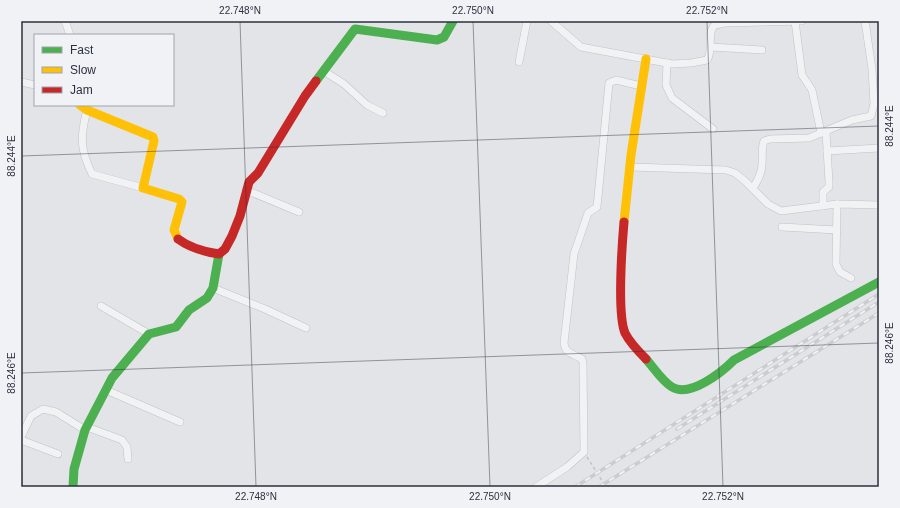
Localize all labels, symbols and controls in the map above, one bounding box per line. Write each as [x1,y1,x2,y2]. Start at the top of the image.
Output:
text: 22.748°N [219,5,261,16]
text: 22.750°N [452,5,494,16]
text: 22.752°N [686,5,728,16]
legend [34,34,174,106]
text: Fast [70,43,94,57]
text: Slow [70,63,96,77]
text: Jam [70,83,93,97]
text: 88.244°E [884,105,895,147]
text: 88.244°E [6,135,17,177]
text: 88.246°E [884,322,895,364]
text: 88.246°E [6,352,17,394]
text: 22.748°N [235,491,277,502]
text: 22.750°N [469,491,511,502]
text: 22.752°N [702,491,744,502]

